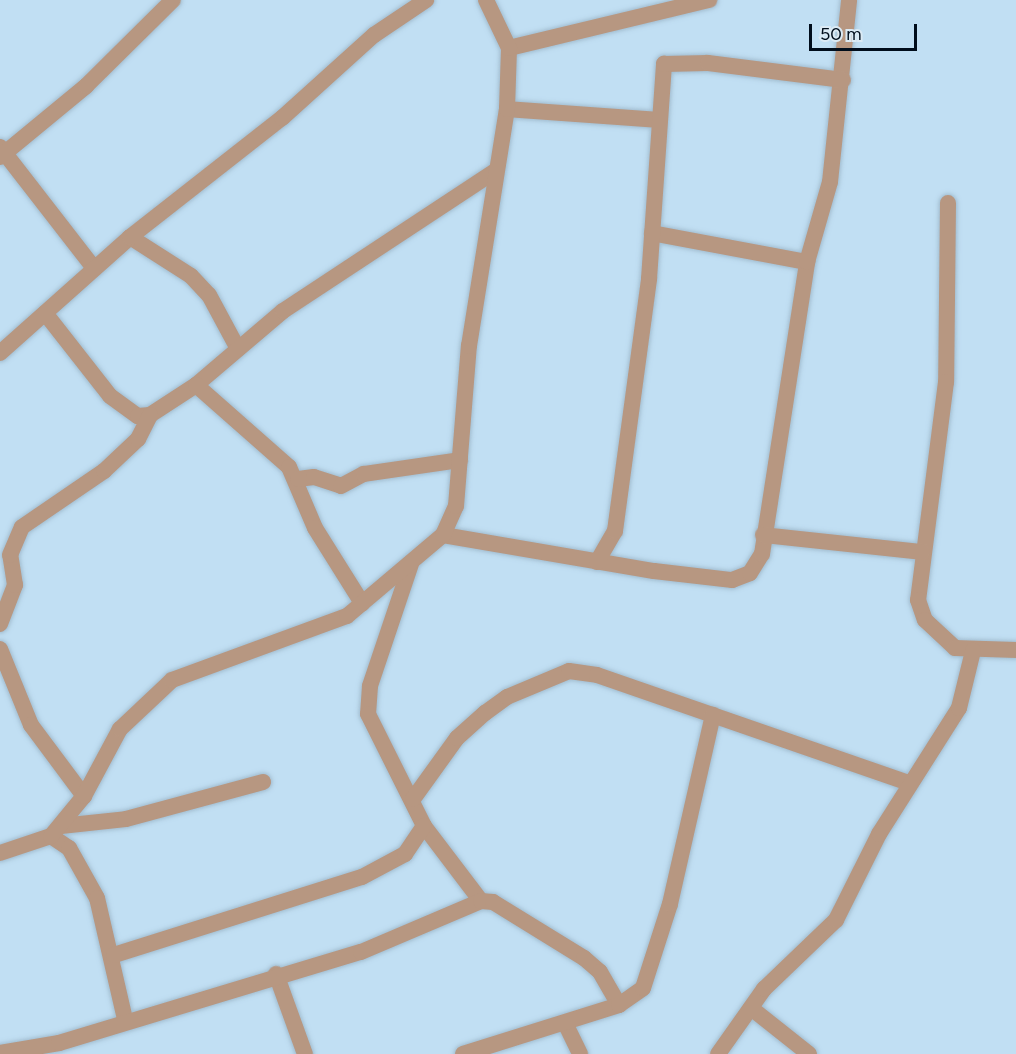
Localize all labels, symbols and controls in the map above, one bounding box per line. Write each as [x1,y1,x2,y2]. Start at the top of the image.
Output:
scale bar [812,12,920,50]
text: 50 m [820,23,862,45]

